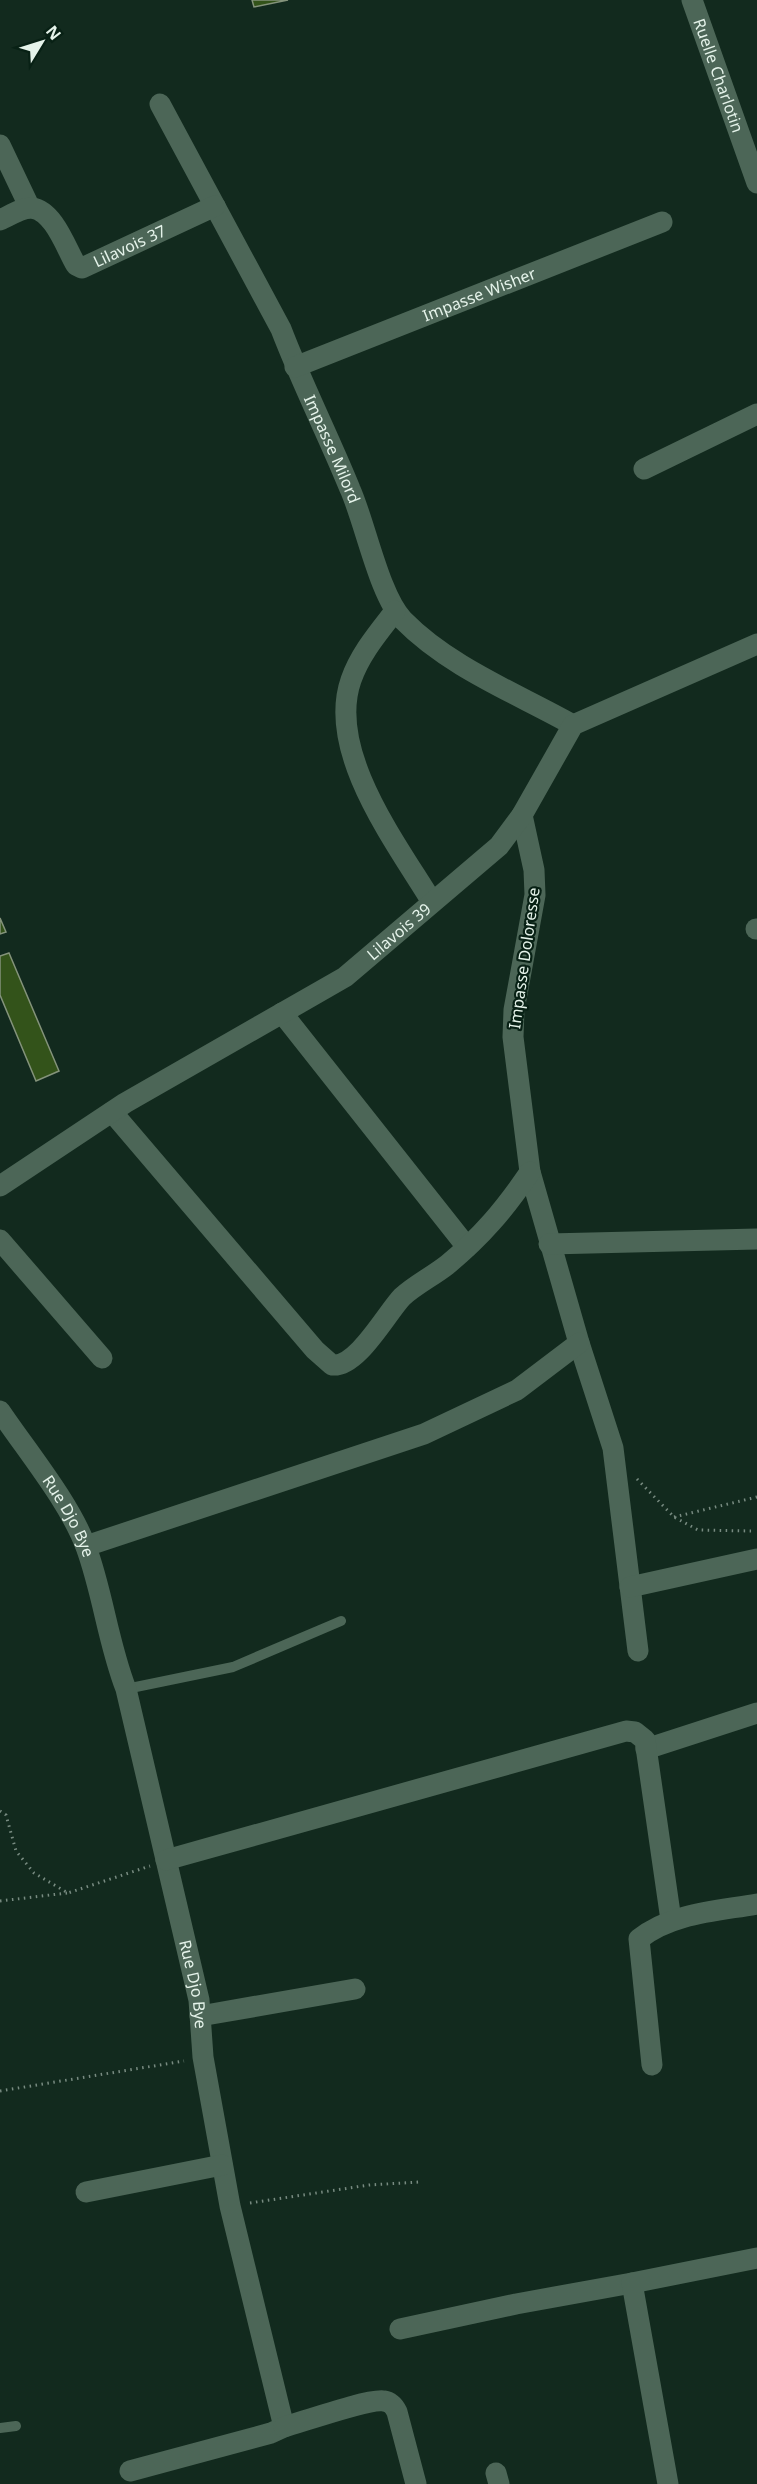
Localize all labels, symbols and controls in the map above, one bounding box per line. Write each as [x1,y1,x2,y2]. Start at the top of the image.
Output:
north arrow [12,12,72,72]
street label: Ruelle Charlotin [688,15,749,135]
text: N [41,21,66,45]
street label: Lilavois 37 [90,219,169,272]
street label: Impasse Wisher [419,262,539,327]
street label: Impasse Milord [299,391,366,506]
street label: Impasse Doloresse [503,886,545,1030]
street label: Lilavois 39 [362,898,435,965]
street label: Rue Djo Bye [38,1471,100,1560]
street label: Rue Djo Bye [174,1938,212,2029]

